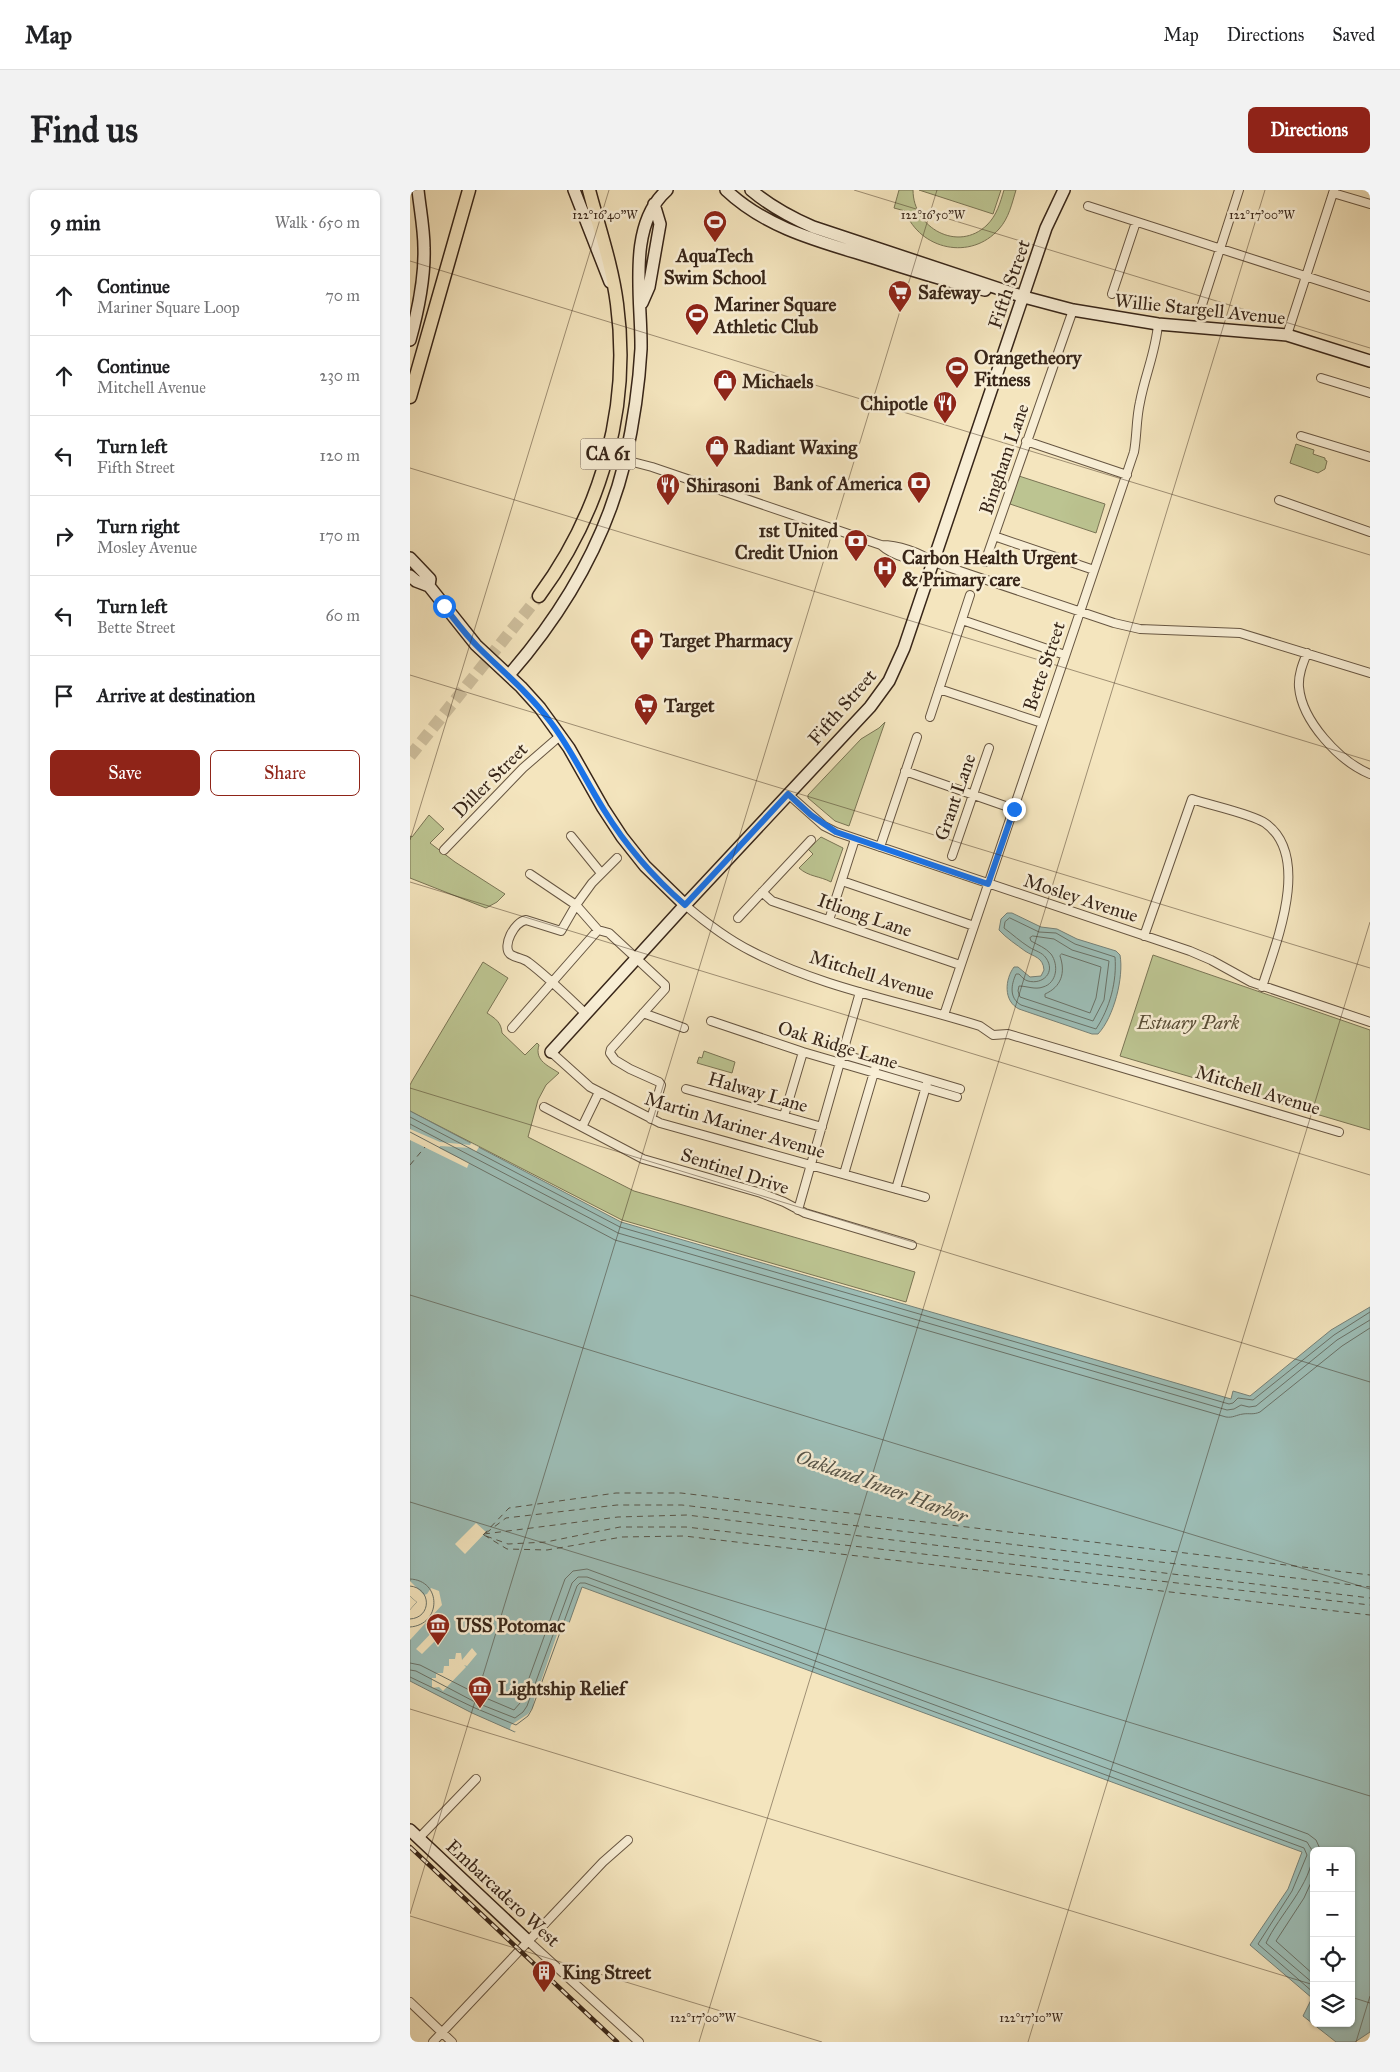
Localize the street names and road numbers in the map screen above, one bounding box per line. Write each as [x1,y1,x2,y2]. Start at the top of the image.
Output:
street label: Fifth Street [983,236,1035,332]
street label: Willie Stargell Avenue [1113,289,1287,330]
street label: Bingham Lane [974,400,1035,518]
road number: CA 61 [580,438,636,470]
street label: Bette Street [1018,618,1070,714]
street label: Fifth Street [803,664,881,750]
street label: Diller Street [448,737,533,822]
street label: Grant Lane [929,750,981,843]
street label: Mosley Avenue [1021,869,1141,927]
street label: Itliong Lane [815,888,915,943]
street label: Mitchell Avenue [807,945,937,1005]
street label: Oak Ridge Lane [775,1016,901,1075]
street label: Mitchell Avenue [1193,1060,1323,1120]
street label: Halway Lane [705,1067,811,1117]
street label: Martin Mariner Avenue [642,1087,828,1163]
street label: Sentinel Drive [678,1143,792,1199]
street label: Embarcadero West [441,1834,565,1952]

